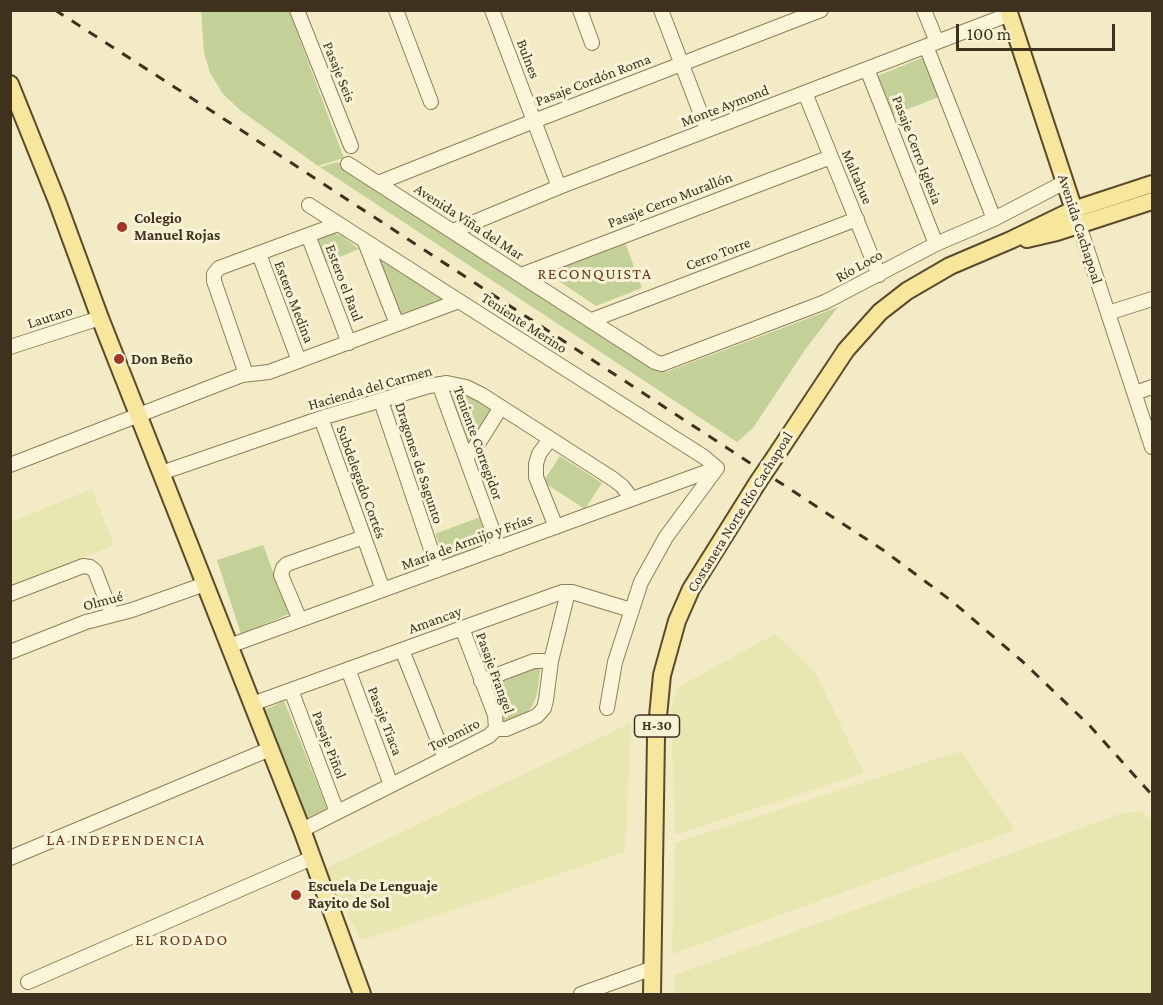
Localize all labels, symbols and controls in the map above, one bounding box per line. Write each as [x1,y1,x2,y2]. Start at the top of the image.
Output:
scale bar [959,12,1118,50]
text: 100 m [967,24,1011,44]
street label: Bulnes [512,37,544,81]
street label: Pasaje Seis [319,39,359,105]
street label: Pasaje Cordón Roma [533,50,653,110]
street label: Monte Aymond [678,81,772,131]
street label: Pasaje Cerro Iglesia [888,93,946,207]
street label: Maltahue [837,147,877,207]
street label: Pasaje Cerro Murallón [605,168,735,232]
street label: Avenida Cachapoal [1054,172,1106,286]
street label: Avenida Viña del Mar [411,180,527,264]
place label: Colegio Manuel Rojas [134,209,220,244]
marker: Colegio Manuel Rojas [115,220,129,234]
street label: Cerro Torre [683,233,753,275]
street label: Estero el Baul [321,242,367,324]
street label: Río Loco [832,246,886,286]
street label: Estero Medina [270,258,318,346]
district label: RECONQUISTA [537,264,653,284]
street label: Teniente Merino [478,289,570,357]
street label: Lautaro [25,301,75,333]
place label: Don Beño [131,350,193,368]
marker: Don Beño [112,352,126,366]
street label: Hacienda del Carmen [306,362,434,414]
street label: Teniente Corregidor [449,384,507,502]
street label: Dragones de Sagunto [391,400,447,526]
street label: Subdelegado Cortés [332,423,390,541]
street label: Costanera Norte Río Cachapoal [683,428,797,596]
street label: María de Armijo y Frías [399,510,535,574]
street label: Olmué [81,587,125,615]
street label: Amancay [406,602,464,638]
street label: Pasaje Frangel [472,630,518,716]
street label: Pasaje Tiaca [364,684,406,758]
street label: Pasaje Piñol [308,709,350,781]
street label: Toromiro [425,714,483,756]
road number: H-30 [634,715,680,737]
district label: LA INDEPENDENCIA [46,830,206,850]
place label: Escuela De Lenguaje Rayito de Sol [308,877,438,912]
marker: Escuela De Lenguaje Rayito de Sol [289,888,303,902]
district label: EL RODADO [135,930,229,950]

